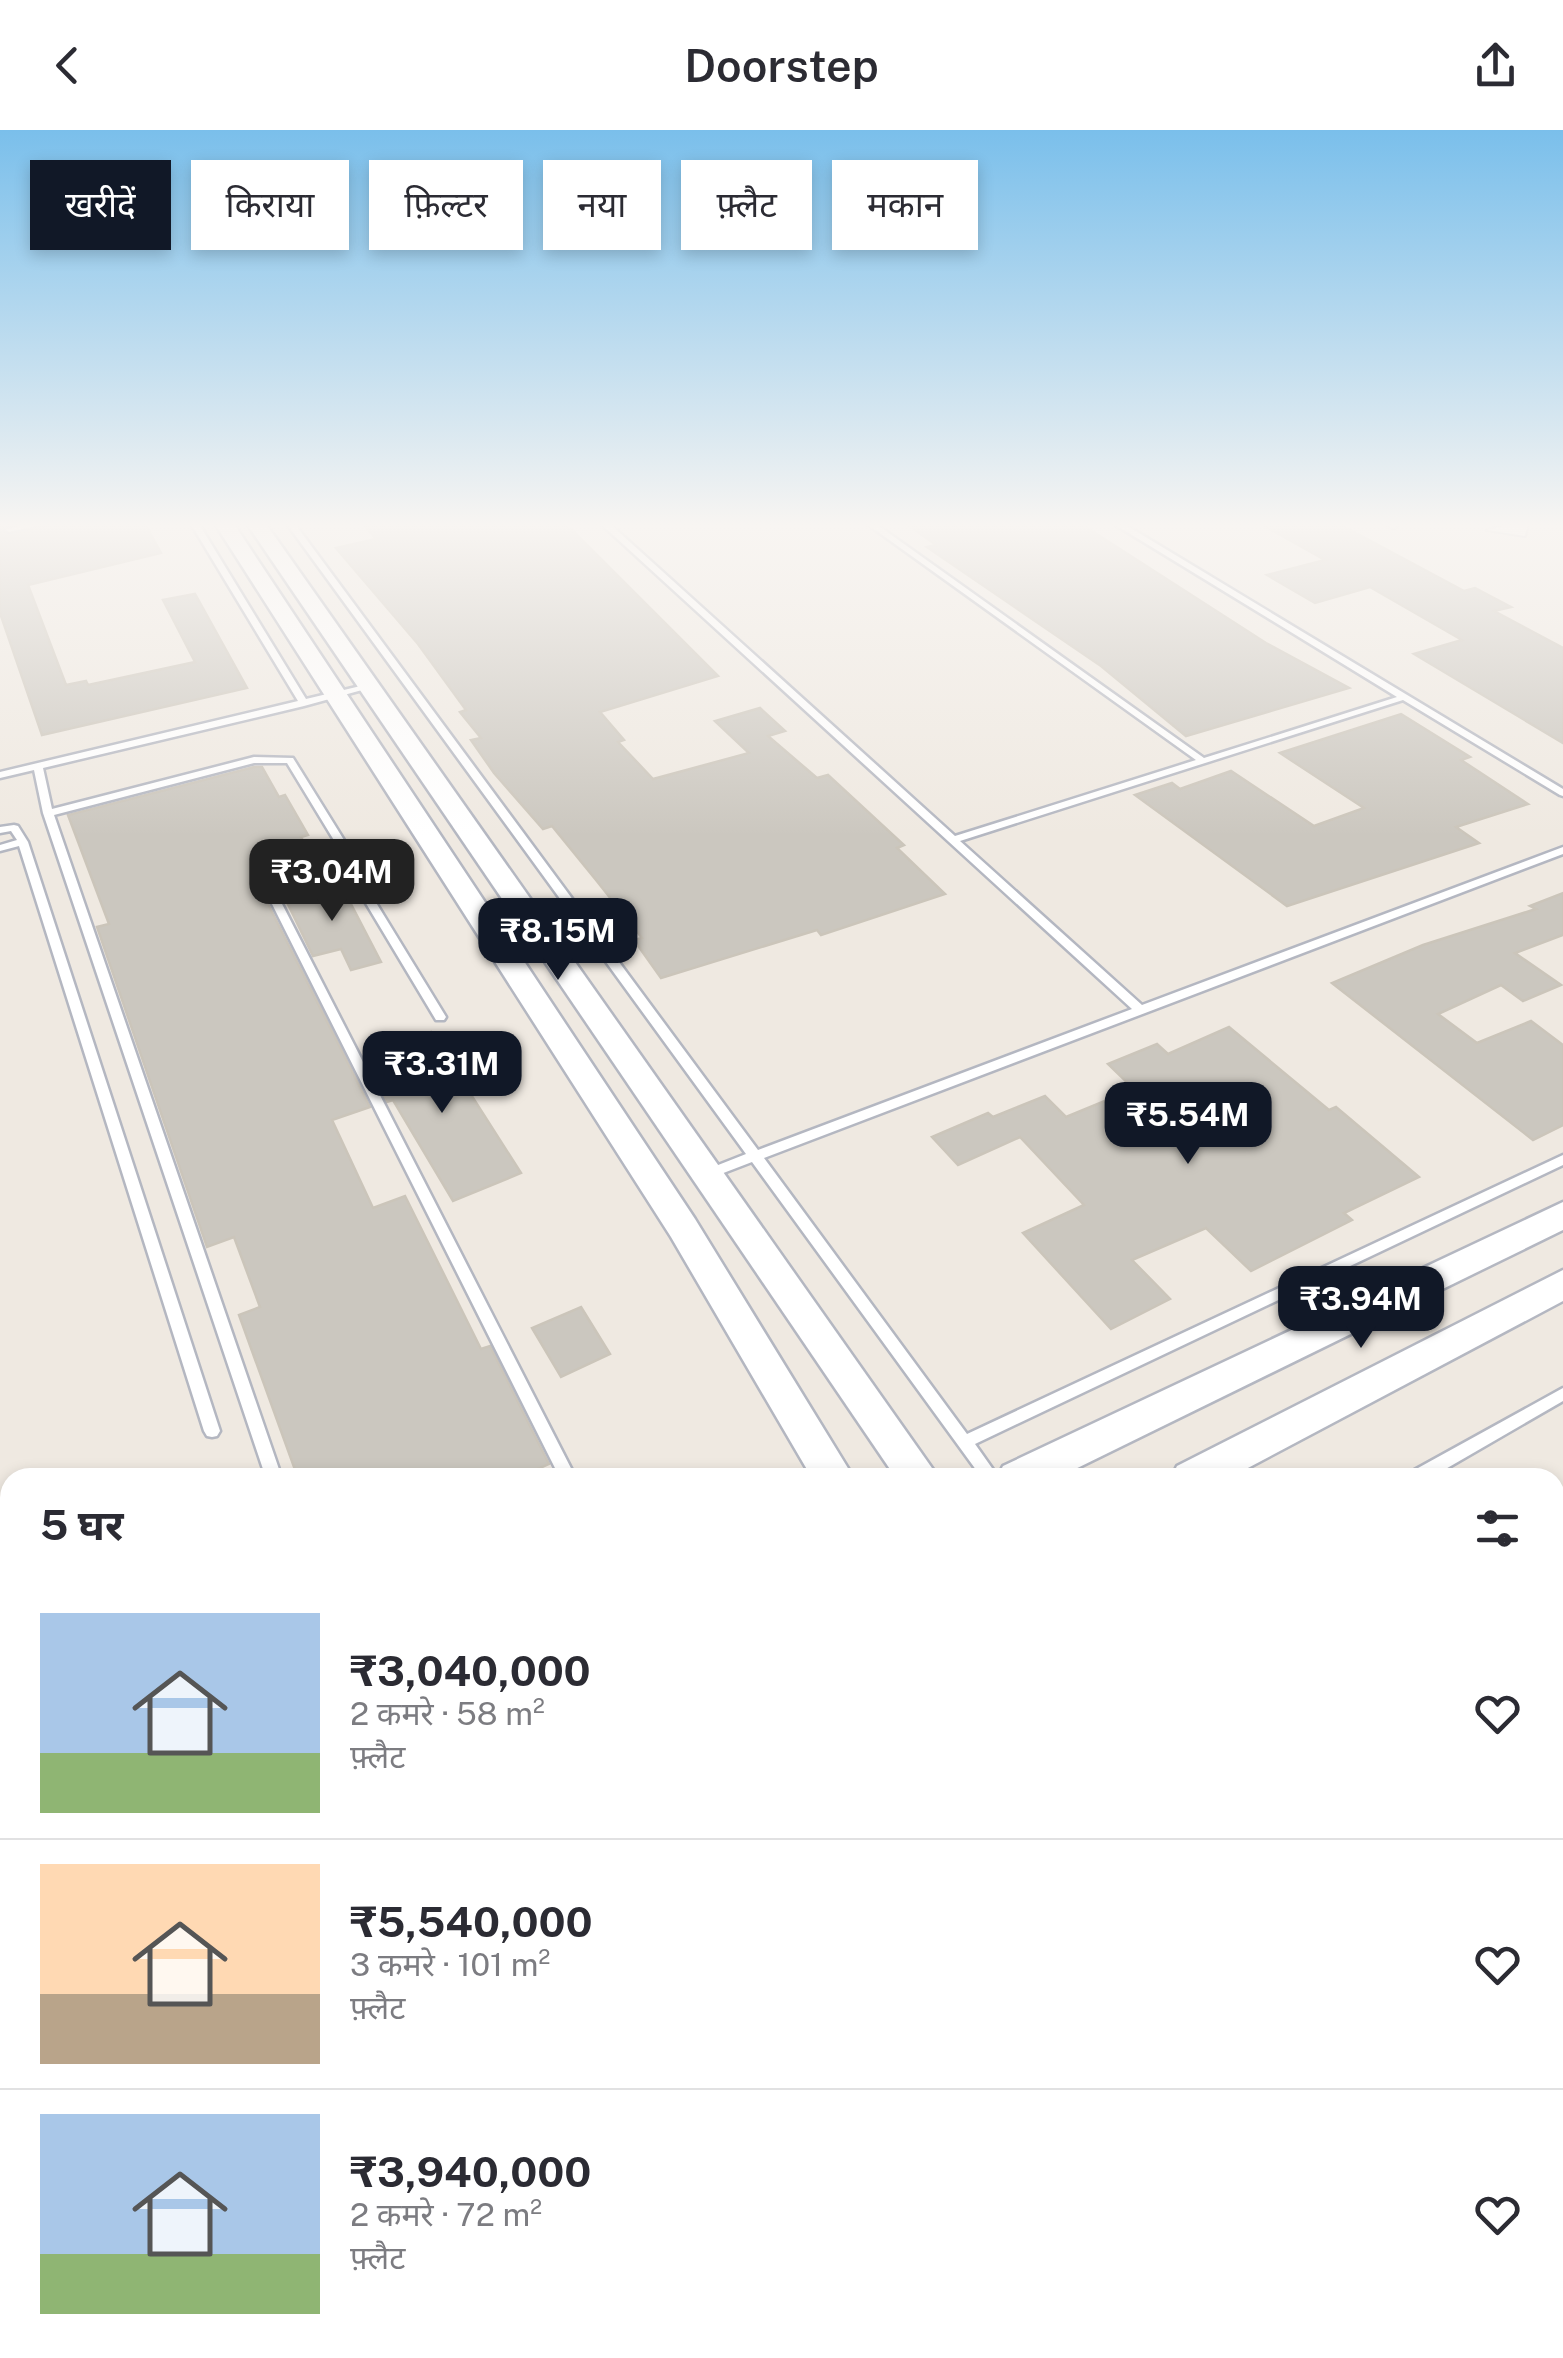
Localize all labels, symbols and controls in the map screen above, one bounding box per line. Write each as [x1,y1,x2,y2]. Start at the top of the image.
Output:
icon: back [40,38,95,93]
icon: share [1468,38,1523,93]
text: Doorstep [684,39,879,92]
chip: खरीदें [30,160,171,250]
chip: किराया [191,160,349,250]
chip: फ़िल्टर [369,160,523,250]
chip: नया [543,160,661,250]
chip: फ़्लैट [681,160,812,250]
chip: मकान [832,160,978,250]
pin: ₹3.04M [251,839,413,924]
text: ₹3.04M [271,853,393,890]
pin: ₹8.15M [477,898,639,983]
text: ₹8.15M [500,912,616,949]
pin: ₹3.31M [361,1031,523,1116]
text: ₹3.31M [385,1045,499,1082]
pin: ₹5.54M [1107,1082,1269,1167]
text: ₹5.54M [1127,1096,1249,1133]
pin: ₹3.94M [1280,1266,1442,1351]
text: ₹3.94M [1300,1280,1422,1317]
text: 5 घर [40,1500,124,1549]
icon: filters [1470,1501,1525,1556]
text: ₹3,040,000 [350,1646,591,1695]
icon: home [120,1653,240,1773]
icon: heart [1470,1686,1525,1741]
text: 2 कमरे · 58 m² [350,1695,545,1732]
text: फ़्लैट [350,1738,405,1775]
text: ₹5,540,000 [350,1897,593,1946]
icon: home [120,1904,240,2024]
icon: heart [1470,1937,1525,1992]
text: 3 कमरे · 101 m² [350,1946,550,1983]
text: फ़्लैट [350,1989,405,2026]
text: ₹3,940,000 [350,2147,591,2196]
icon: home [120,2154,240,2274]
icon: heart [1470,2187,1525,2242]
text: 2 कमरे · 72 m² [350,2196,542,2233]
text: फ़्लैट [350,2239,405,2276]

